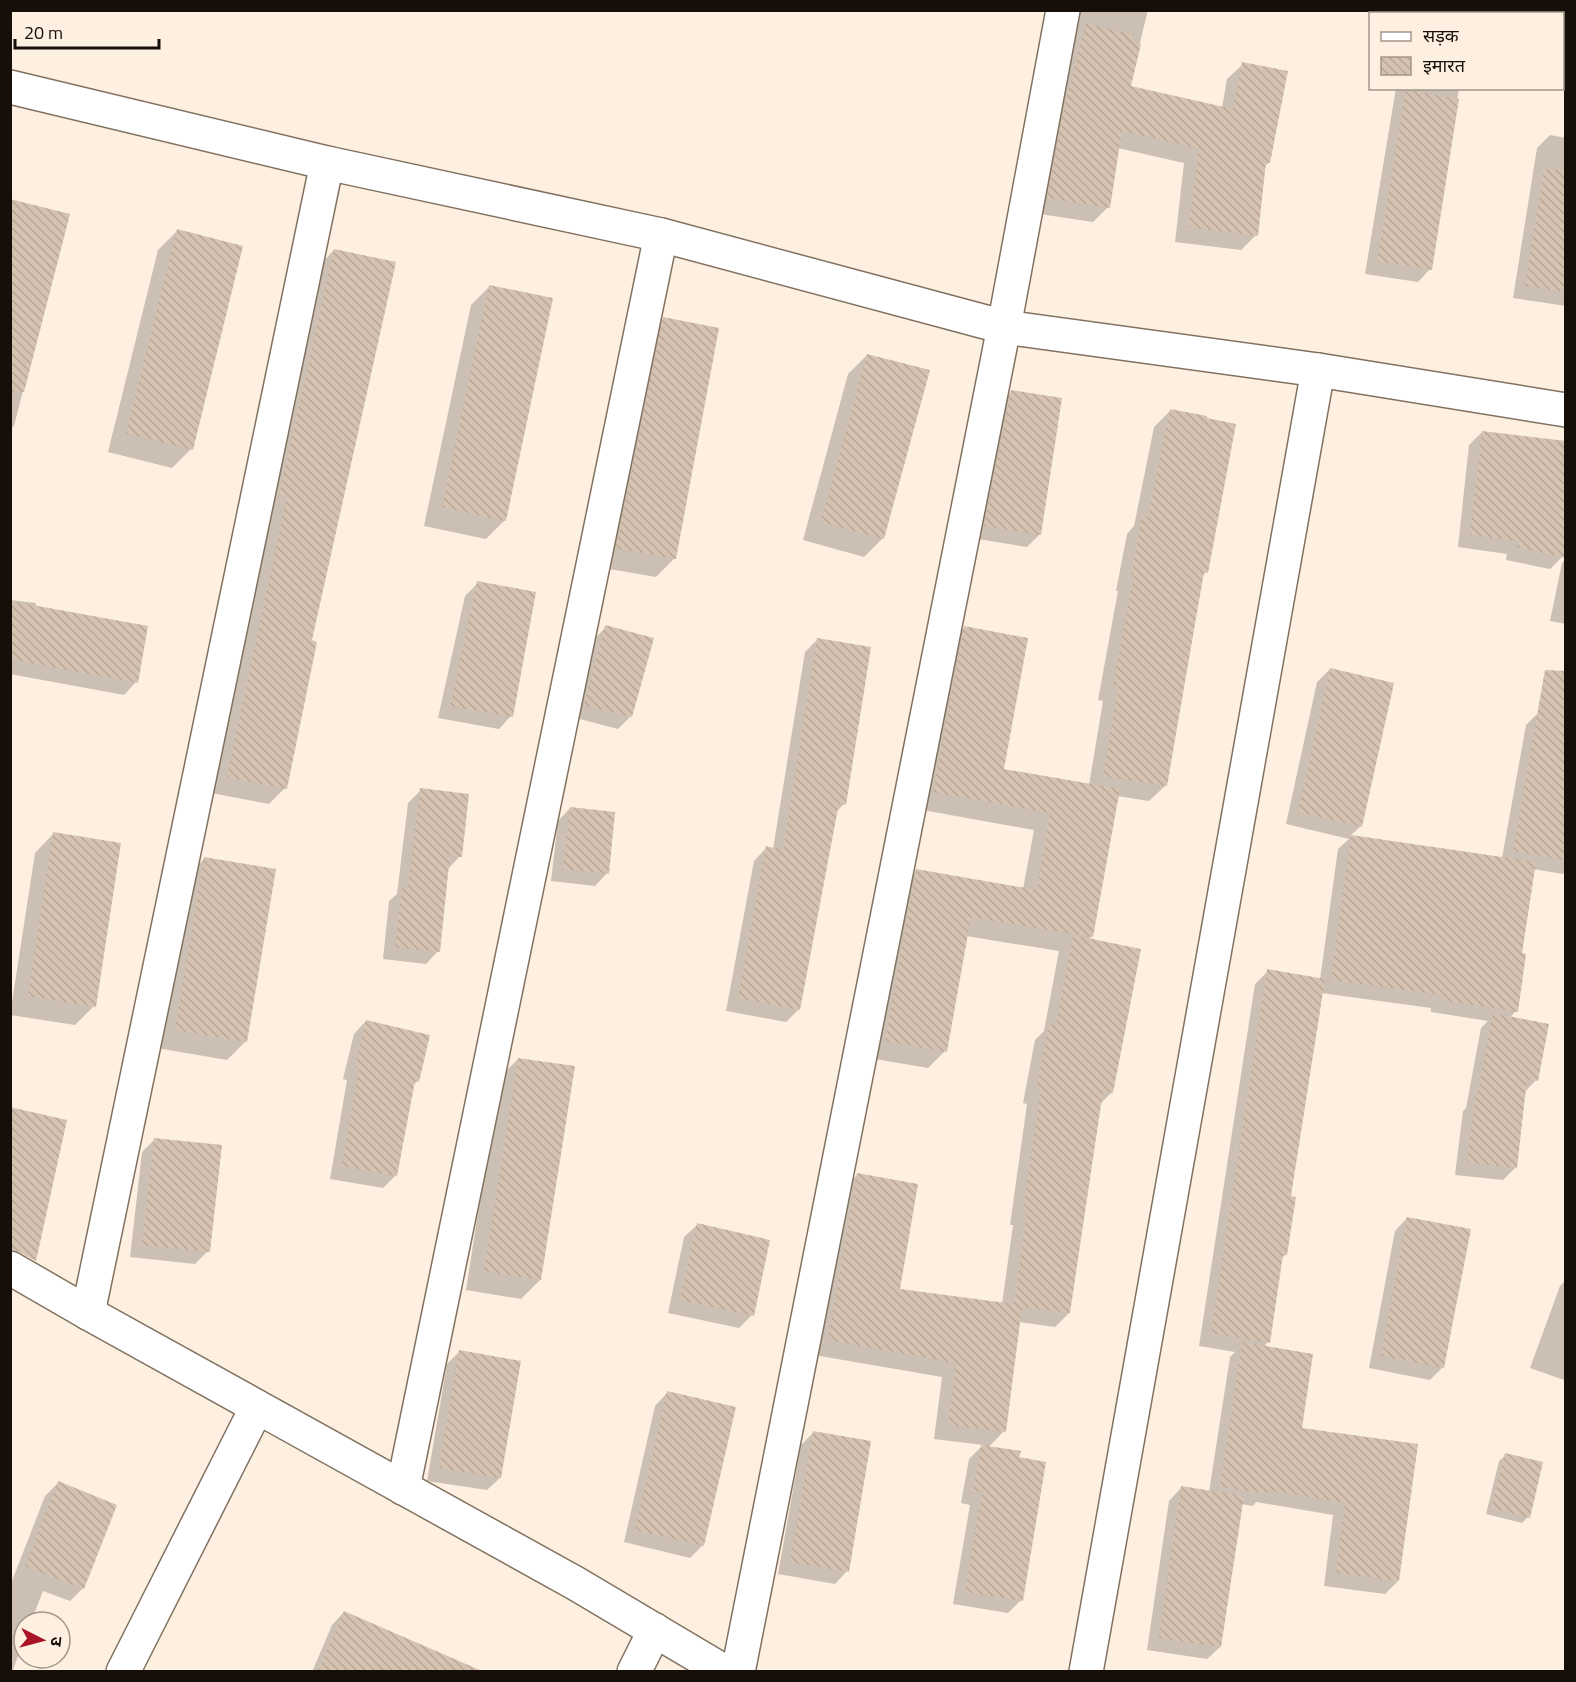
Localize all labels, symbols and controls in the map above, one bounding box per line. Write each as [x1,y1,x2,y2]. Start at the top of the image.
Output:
scale bar [15,12,159,50]
legend [1369,12,1564,90]
text: 20 m [24,19,63,46]
text: सड़क [1423,22,1460,49]
text: इमारत [1423,52,1466,79]
north arrow [12,1610,72,1670]
text: उ [44,1636,69,1648]

